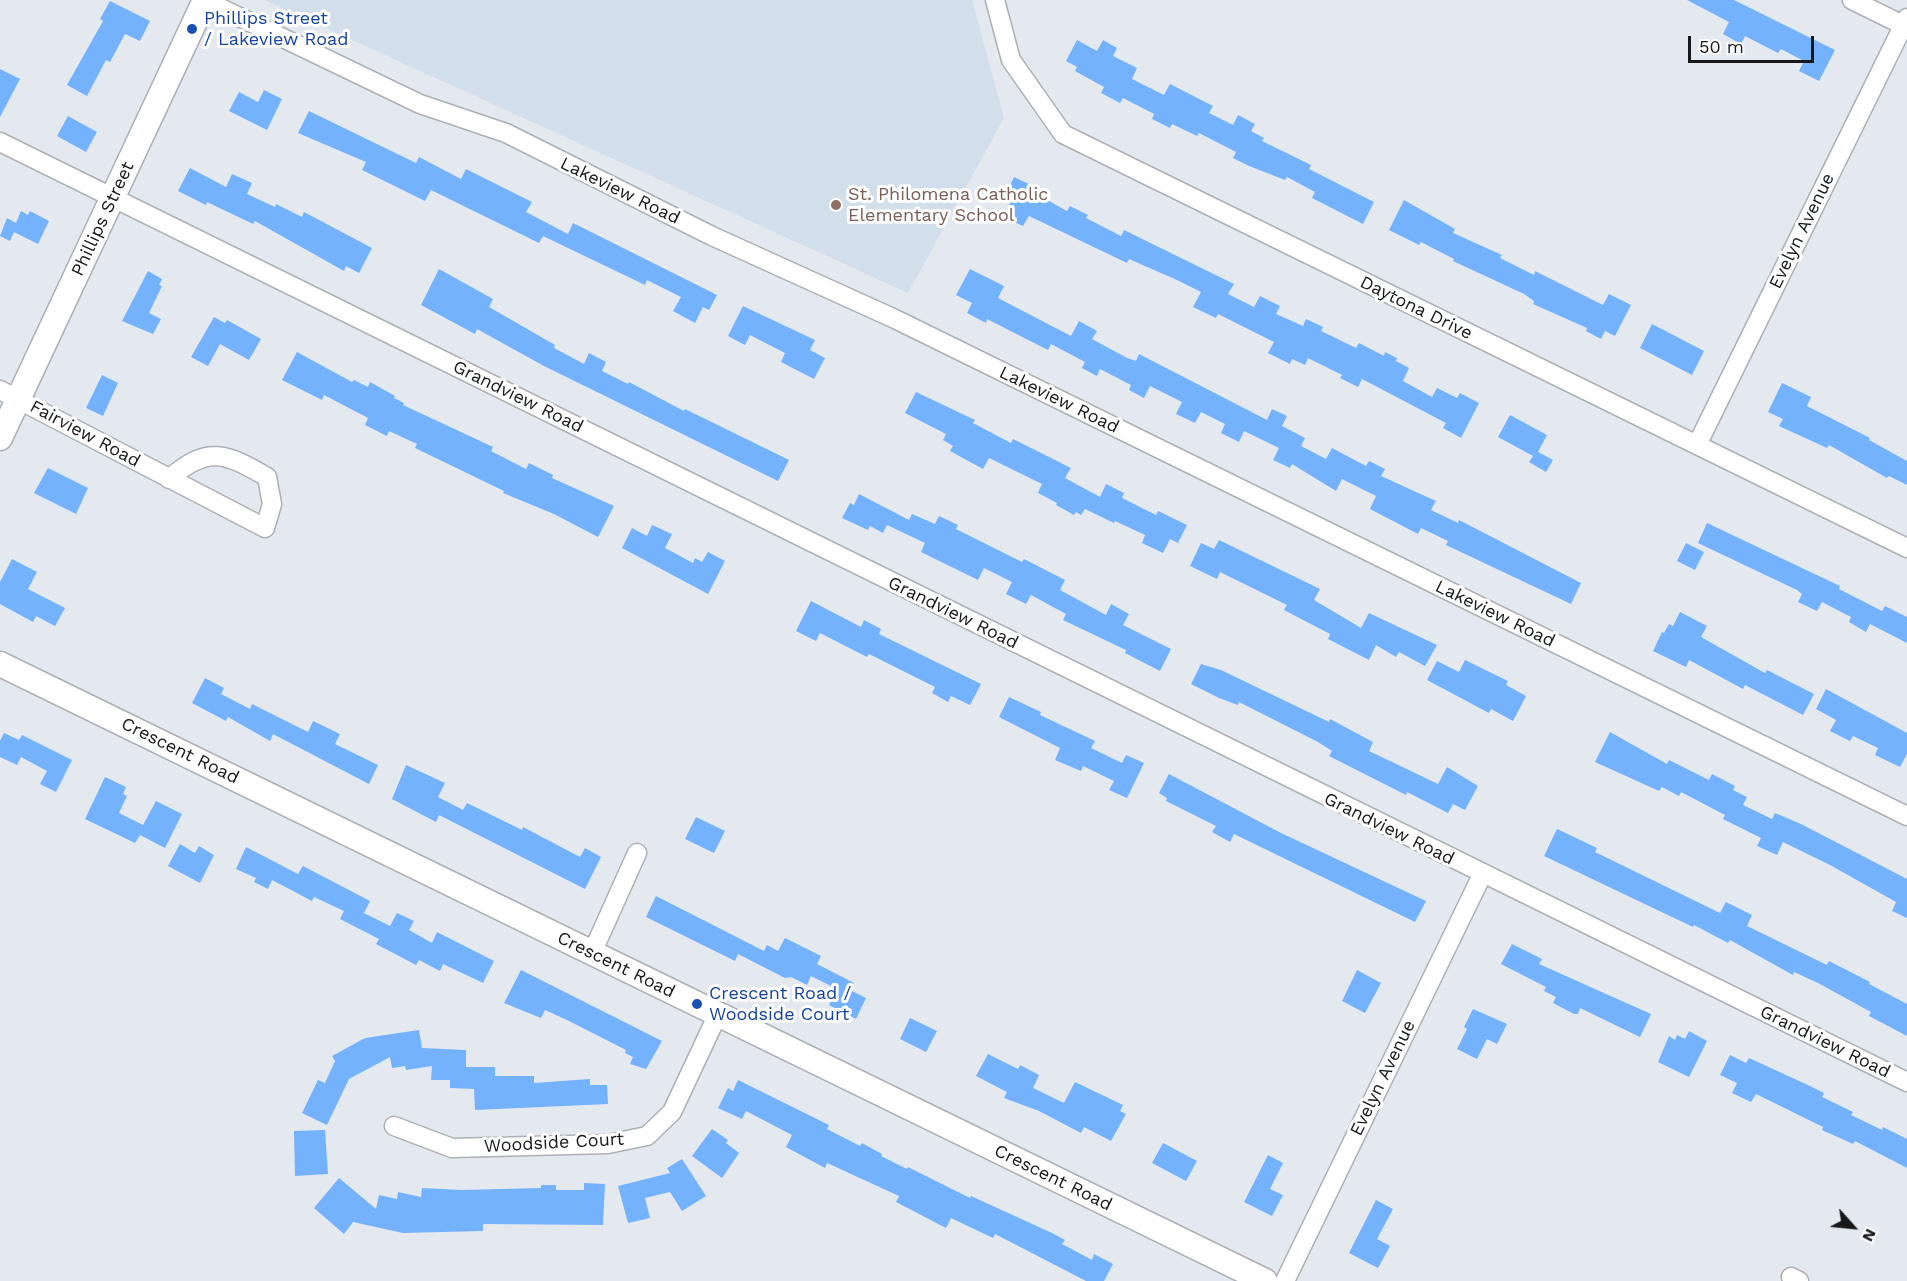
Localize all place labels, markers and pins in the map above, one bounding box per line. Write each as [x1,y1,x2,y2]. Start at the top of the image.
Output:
place label: Phillips Street / Lakeview Road [204,8,348,50]
marker: Phillips Street / Lakeview Road [185,22,199,36]
place label: St. Philomena Catholic Elementary School [848,184,1048,226]
marker: St. Philomena Catholic Elementary School [829,198,843,212]
place label: Crescent Road / Woodside Court [709,983,851,1026]
marker: Crescent Road / Woodside Court [690,997,704,1011]

